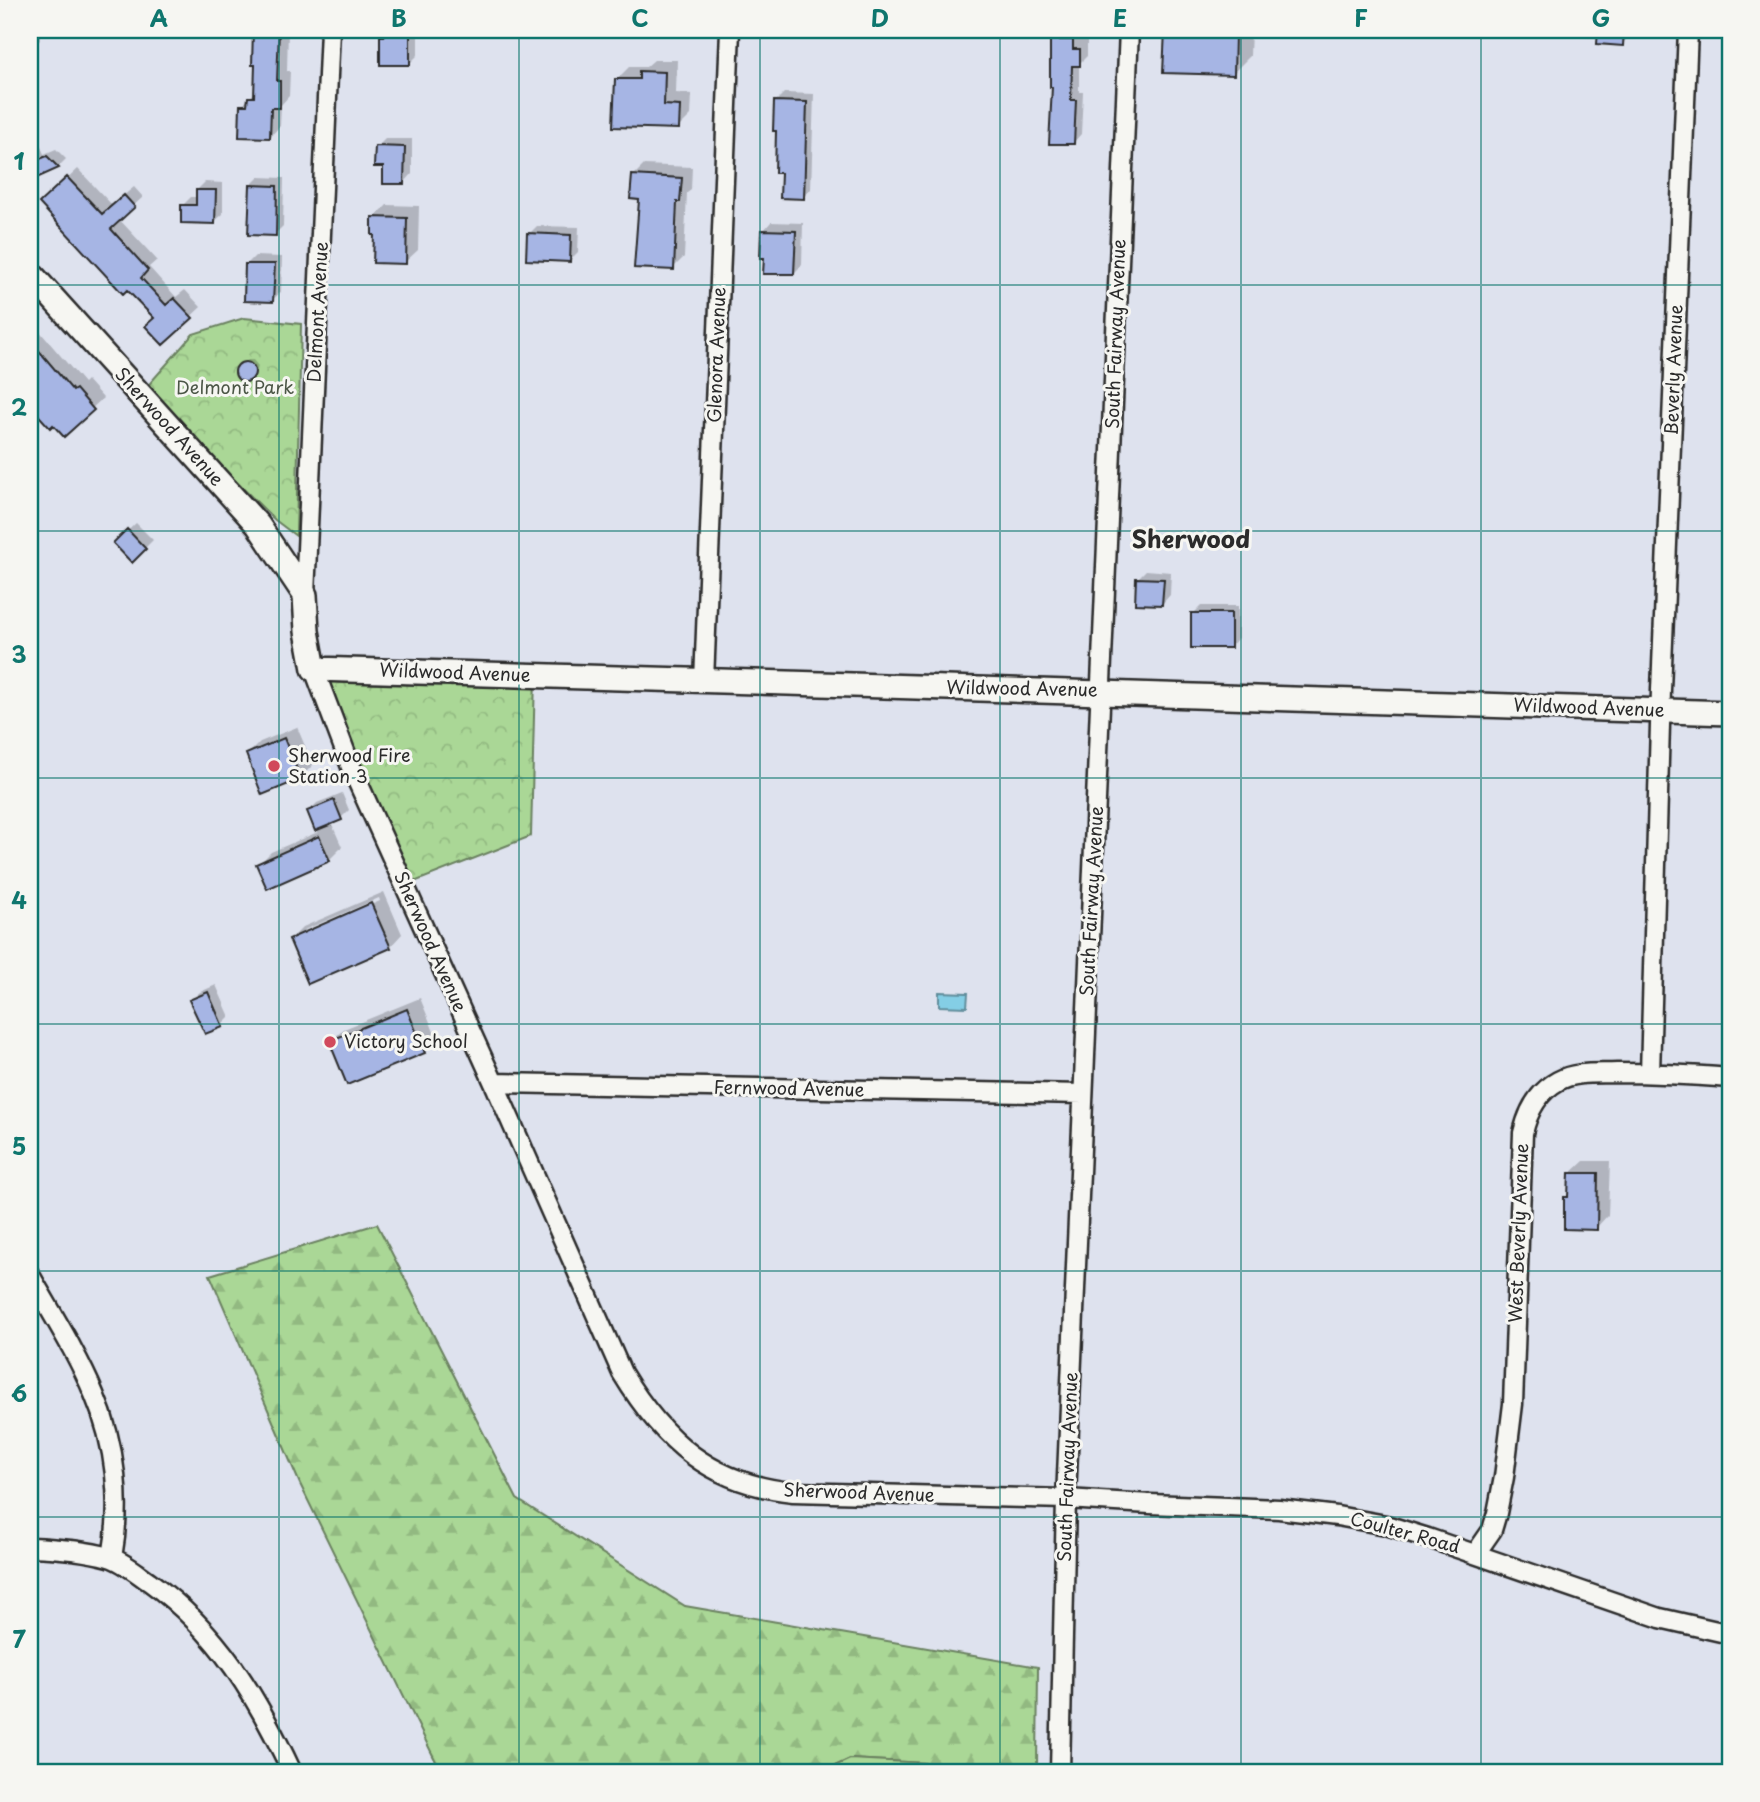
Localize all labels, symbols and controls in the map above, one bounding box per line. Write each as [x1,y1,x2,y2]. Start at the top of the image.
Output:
text: A [150,0,168,35]
text: B [391,0,407,35]
text: C [631,0,649,35]
text: D [871,0,889,35]
text: E [1113,0,1127,35]
text: F [1354,0,1368,35]
text: G [1592,0,1610,35]
text: 1 [14,143,25,178]
street label: South Fairway Avenue [1098,238,1131,429]
street label: Delmont Avenue [299,241,334,383]
street label: Glenora Avenue [700,286,731,423]
street label: Beverly Avenue [1657,304,1688,436]
street label: Sherwood Avenue [109,361,231,491]
park label: Delmont Park [176,373,294,400]
text: 2 [11,389,27,424]
district label: Sherwood [1132,520,1250,556]
text: 3 [11,636,27,671]
street label: Wildwood Avenue [379,655,531,688]
street label: Wildwood Avenue [946,673,1098,702]
street label: Wildwood Avenue [1513,690,1665,723]
place label: Sherwood Fire Station 3 [288,741,411,789]
marker: Sherwood Fire Station 3 [266,758,282,774]
street label: South Fairway Avenue [1072,805,1109,996]
street label: Sherwood Avenue [388,867,475,1016]
text: 4 [11,882,27,917]
place label: Victory School [344,1027,468,1054]
marker: Victory School [322,1034,338,1050]
street label: Fernwood Avenue [713,1073,865,1102]
text: 5 [12,1128,26,1163]
street label: West Beverly Avenue [1501,1143,1534,1323]
street label: South Fairway Avenue [1050,1371,1083,1562]
text: 6 [11,1375,27,1410]
street label: Sherwood Avenue [783,1475,935,1508]
street label: Coulter Road [1347,1504,1463,1559]
text: 7 [12,1621,26,1656]

